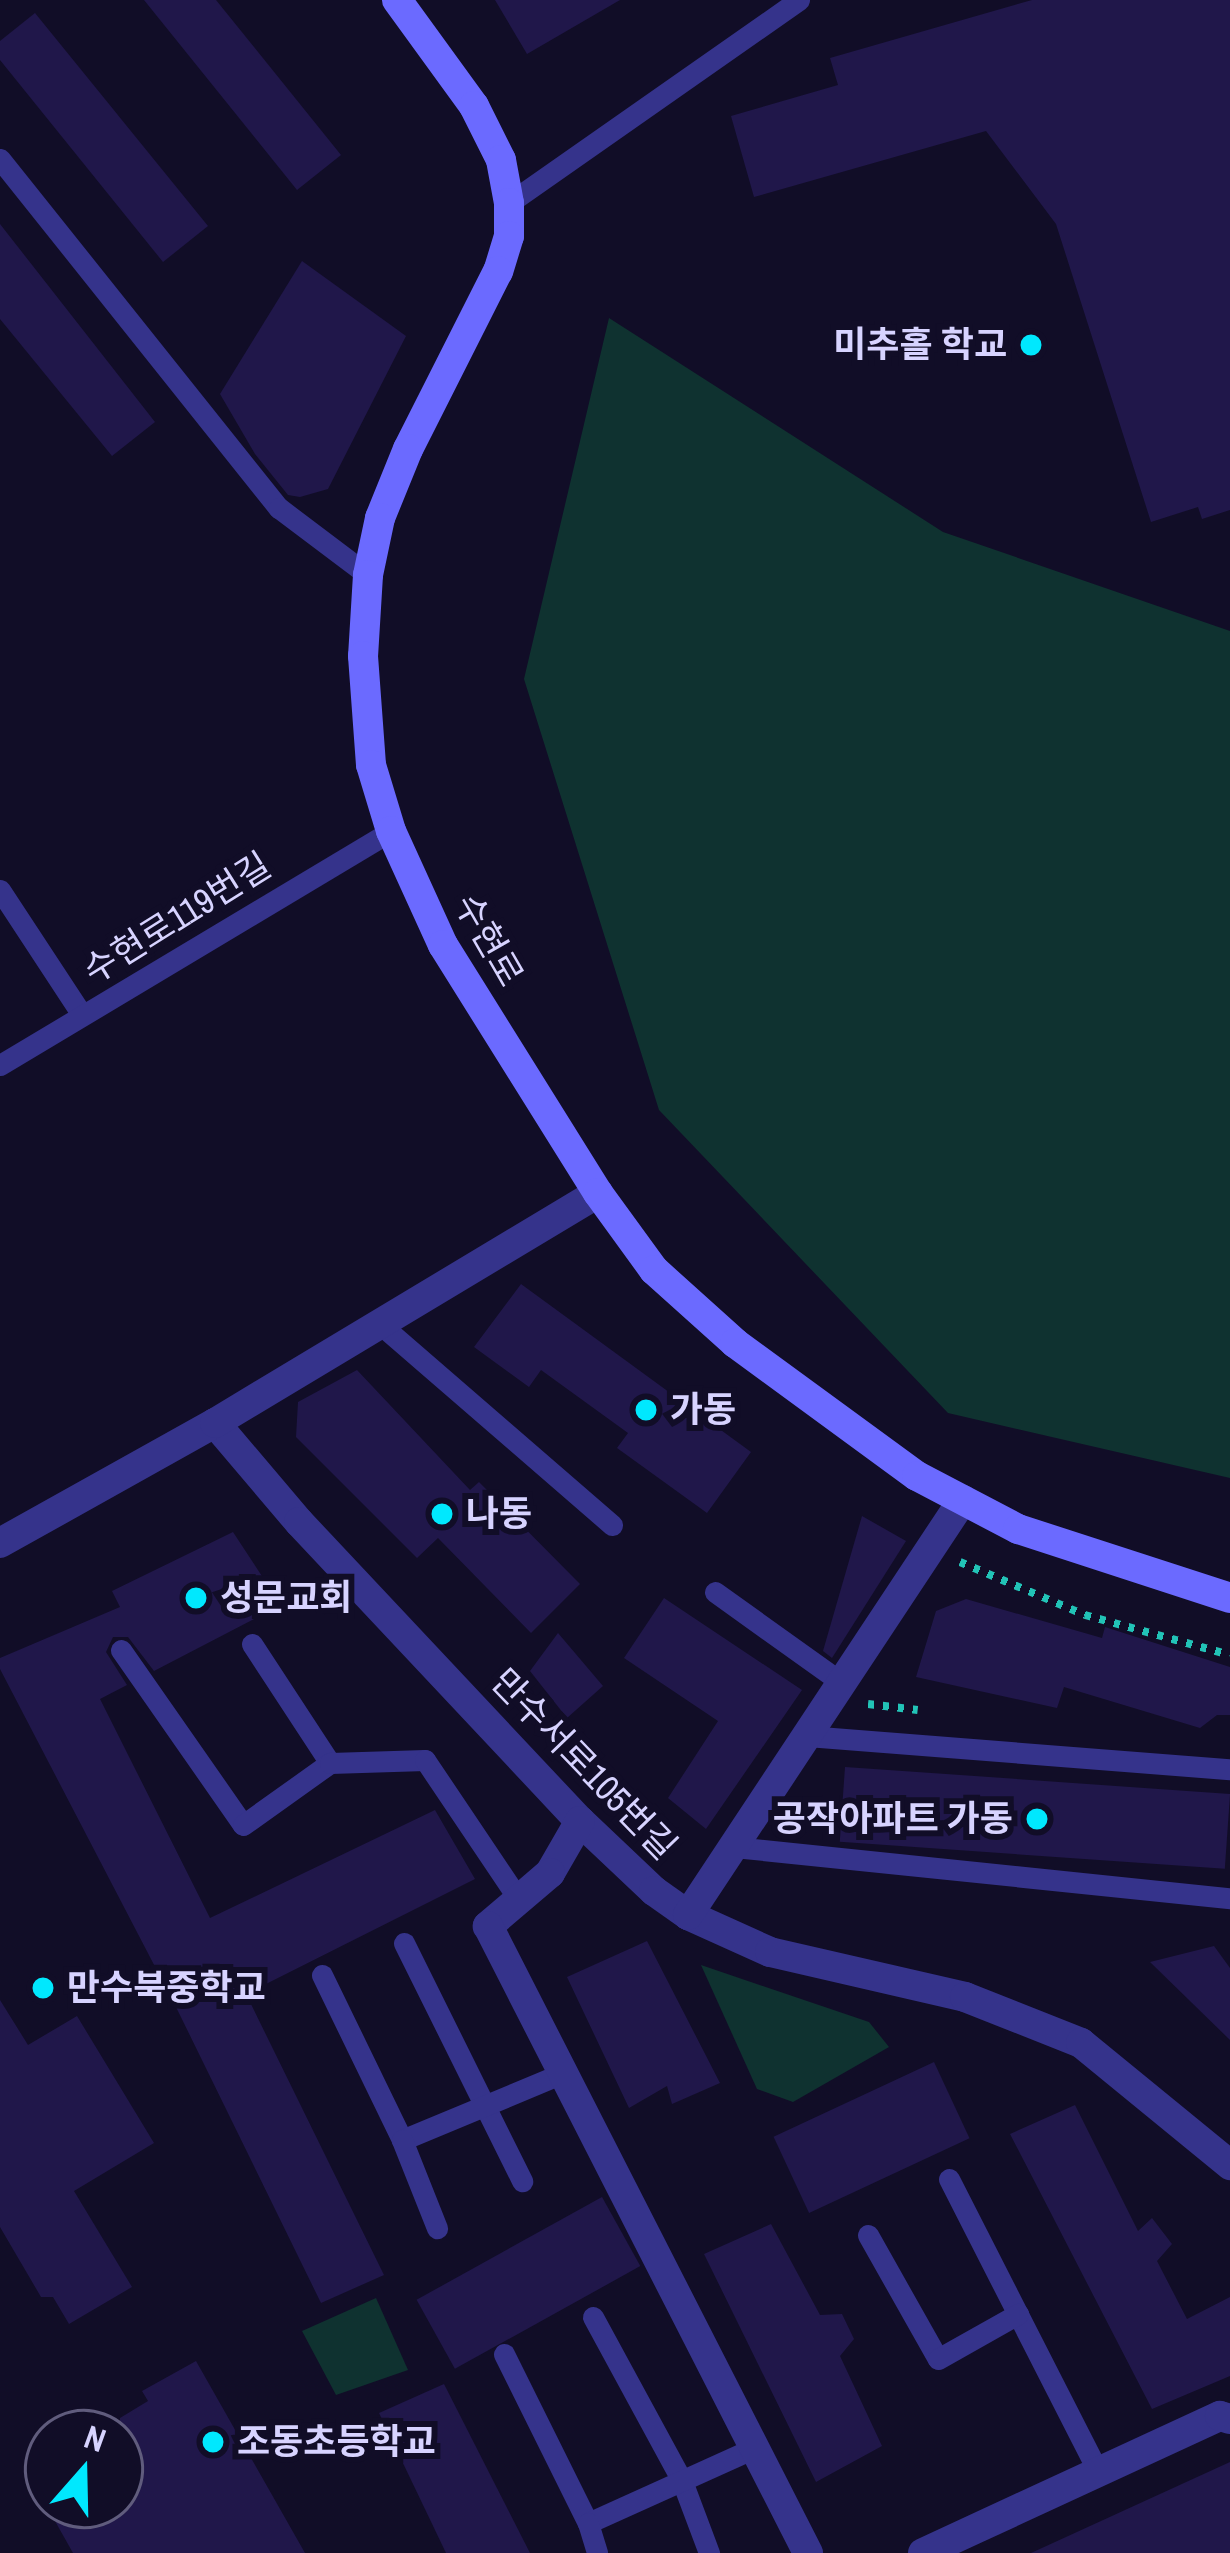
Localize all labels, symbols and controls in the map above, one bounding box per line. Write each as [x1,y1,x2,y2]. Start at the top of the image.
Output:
place label: 미추홀 학교 [833,323,1007,367]
marker: 미추홀 학교 [1018,332,1044,358]
street label: 수현로119번길 [75,843,279,993]
street label: 수현로 [445,886,533,994]
place label: 가동 [670,1388,736,1432]
marker: 가동 [633,1397,659,1423]
place label: 나동 [466,1492,532,1536]
marker: 나동 [429,1501,455,1527]
place label: 성문교회 [220,1576,352,1620]
marker: 성문교회 [183,1585,209,1611]
street label: 만수서로105번길 [482,1660,686,1868]
place label: 공작아파트 가동 [773,1797,1013,1841]
marker: 공작아파트 가동 [1024,1806,1050,1832]
place label: 만수북중학교 [67,1966,266,2010]
marker: 만수북중학교 [30,1975,56,2001]
north arrow [24,2409,144,2529]
text: N [79,2414,112,2462]
place label: 조동초등학교 [237,2420,436,2464]
marker: 조동초등학교 [200,2429,226,2455]

